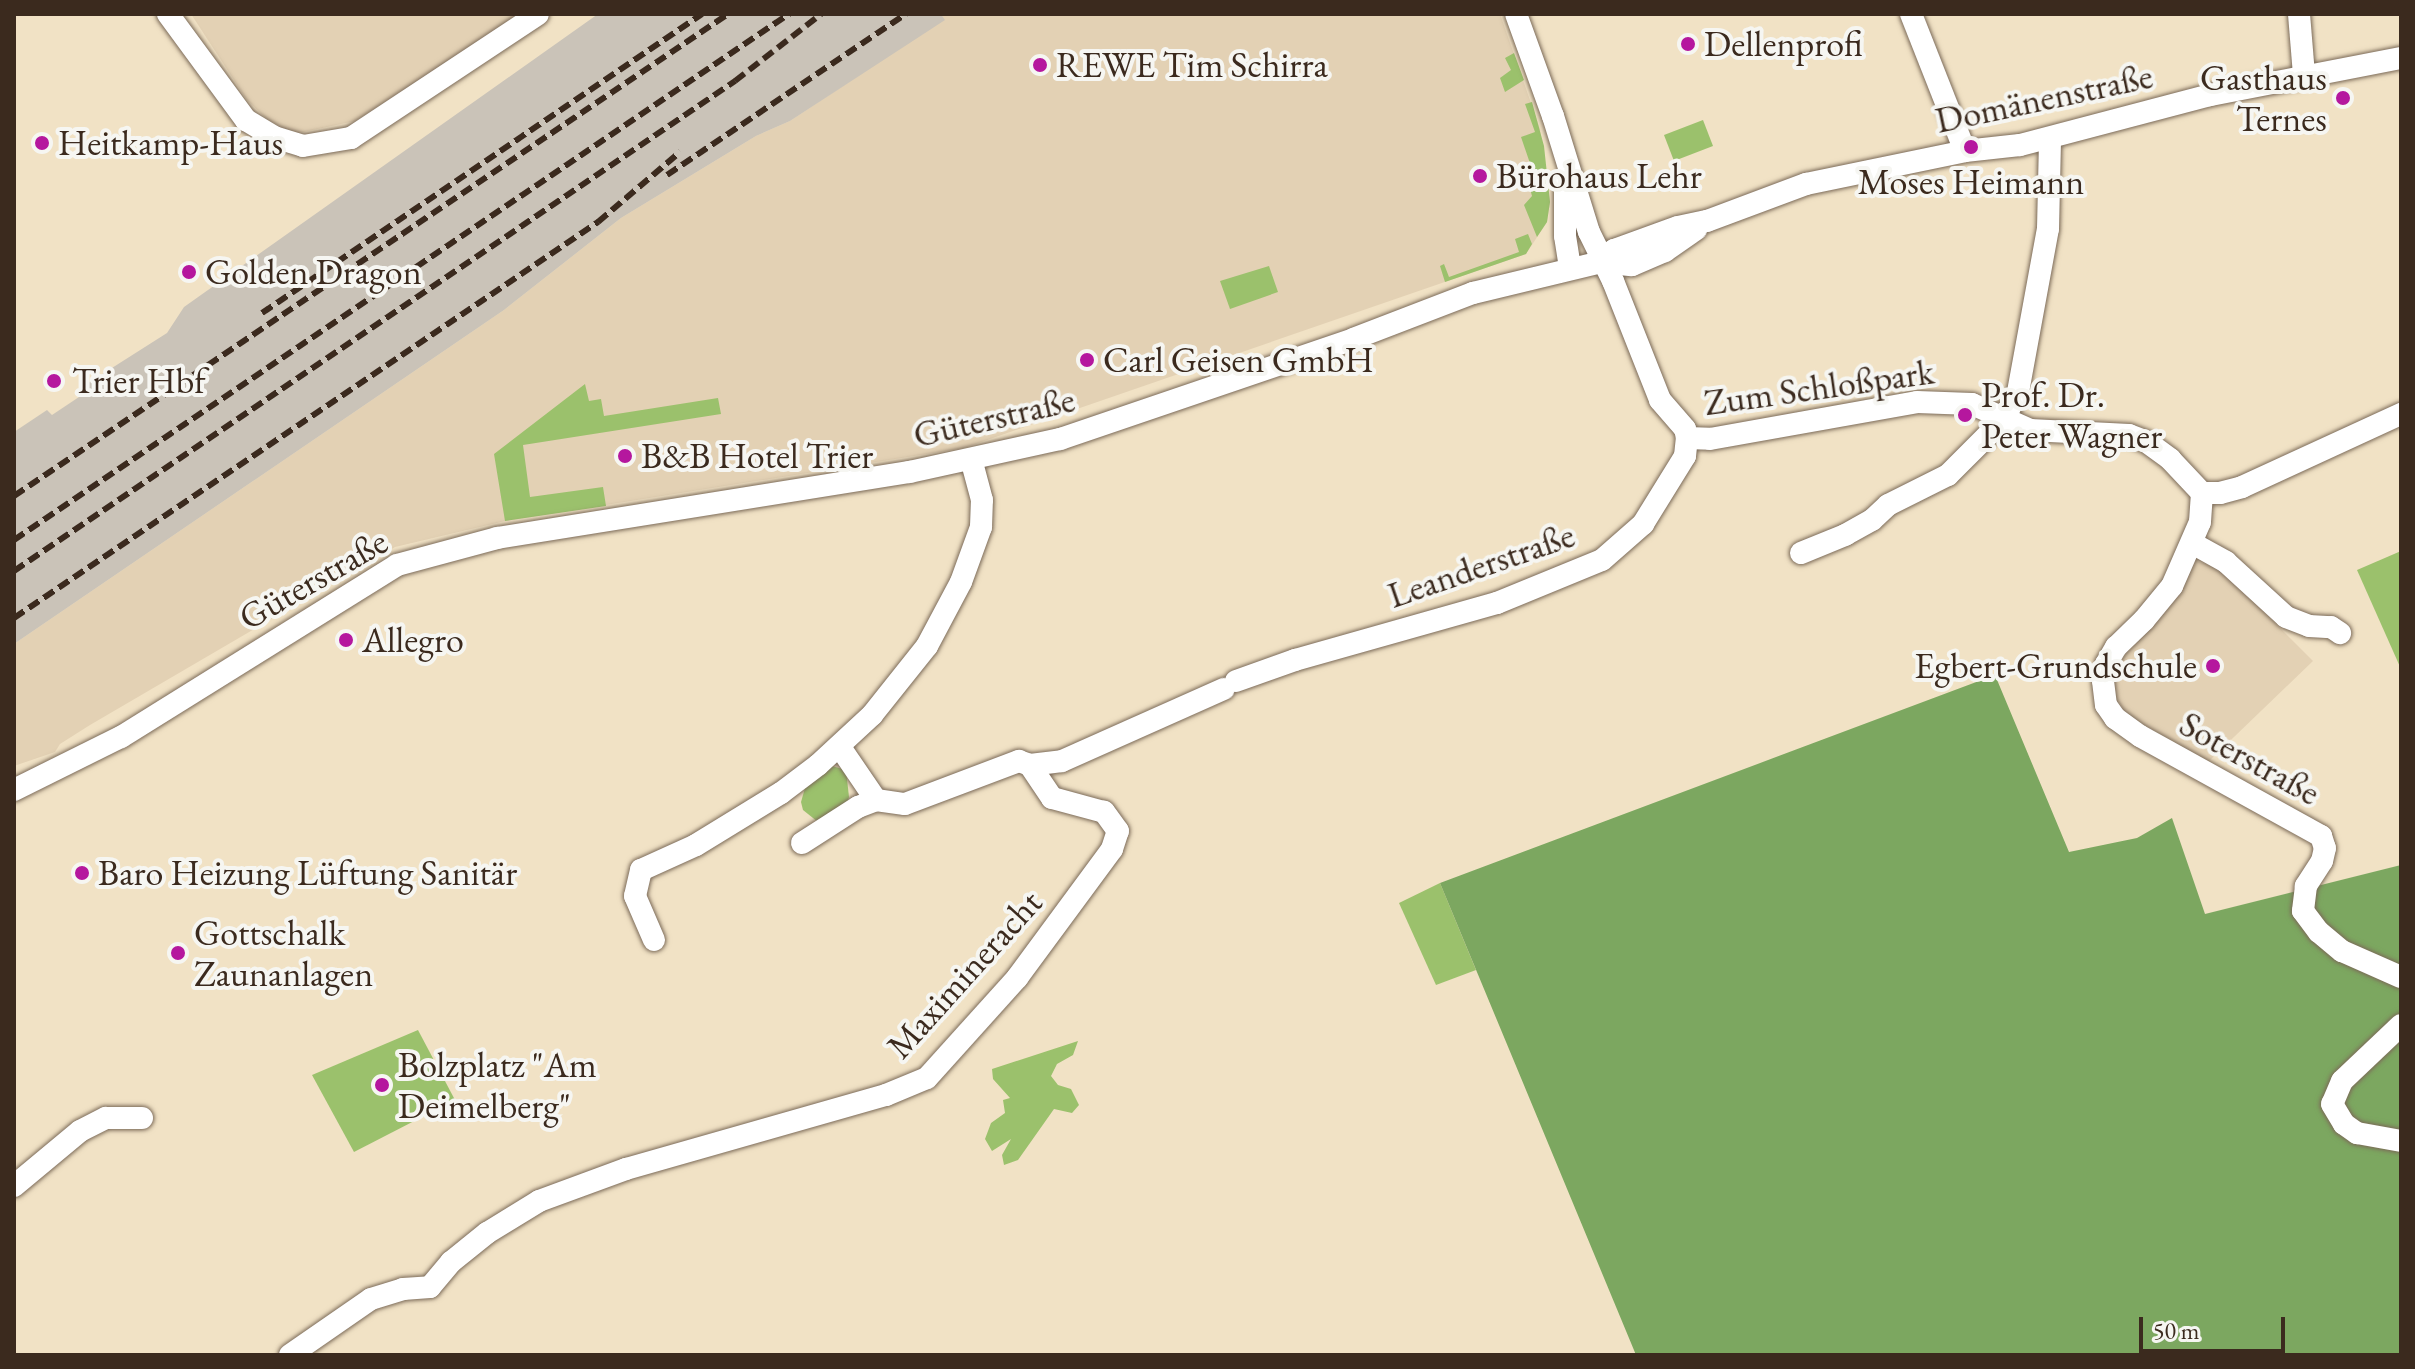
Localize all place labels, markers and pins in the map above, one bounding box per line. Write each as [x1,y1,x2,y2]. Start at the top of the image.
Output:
place label: Dellenprofi [1704,22,1863,66]
marker: Dellenprofi [1679,35,1697,53]
place label: REWE Tim Schirra [1056,43,1328,87]
place label: Gasthaus Ternes [2200,55,2327,140]
marker: REWE Tim Schirra [1031,56,1049,74]
marker: Gasthaus Ternes [2334,89,2352,107]
place label: Heitkamp-Haus [58,121,283,165]
marker: Heitkamp-Haus [33,134,51,152]
marker: Moses Heimann [1962,138,1980,156]
place label: Bürohaus Lehr [1496,154,1702,198]
place label: Moses Heimann [1858,160,2084,204]
marker: Bürohaus Lehr [1471,167,1489,185]
place label: Golden Dragon [205,250,422,294]
marker: Golden Dragon [180,263,198,281]
place label: Carl Geisen GmbH [1103,338,1374,382]
marker: Carl Geisen GmbH [1078,351,1096,369]
place label: Trier Hbf [72,359,206,403]
marker: Trier Hbf [43,370,65,392]
place label: Prof. Dr. Peter Wagner [1981,372,2162,457]
marker: Prof. Dr. Peter Wagner [1956,406,1974,424]
place label: B&B Hotel Trier [641,434,873,478]
marker: B&B Hotel Trier [616,447,634,465]
place label: Allegro [362,618,464,662]
marker: Allegro [337,631,355,649]
place label: Egbert-Grundschule [1914,644,2197,688]
marker: Egbert-Grundschule [2204,657,2222,675]
place label: Baro Heizung Lüftung Sanitär [98,851,517,895]
marker: Baro Heizung Lüftung Sanitär [73,864,91,882]
place label: Gottschalk Zaunanlagen [194,910,373,995]
marker: Gottschalk Zaunanlagen [169,944,187,962]
place label: Bolzplatz "Am Deimelberg" [398,1042,597,1127]
marker: Bolzplatz "Am Deimelberg" [373,1076,391,1094]

